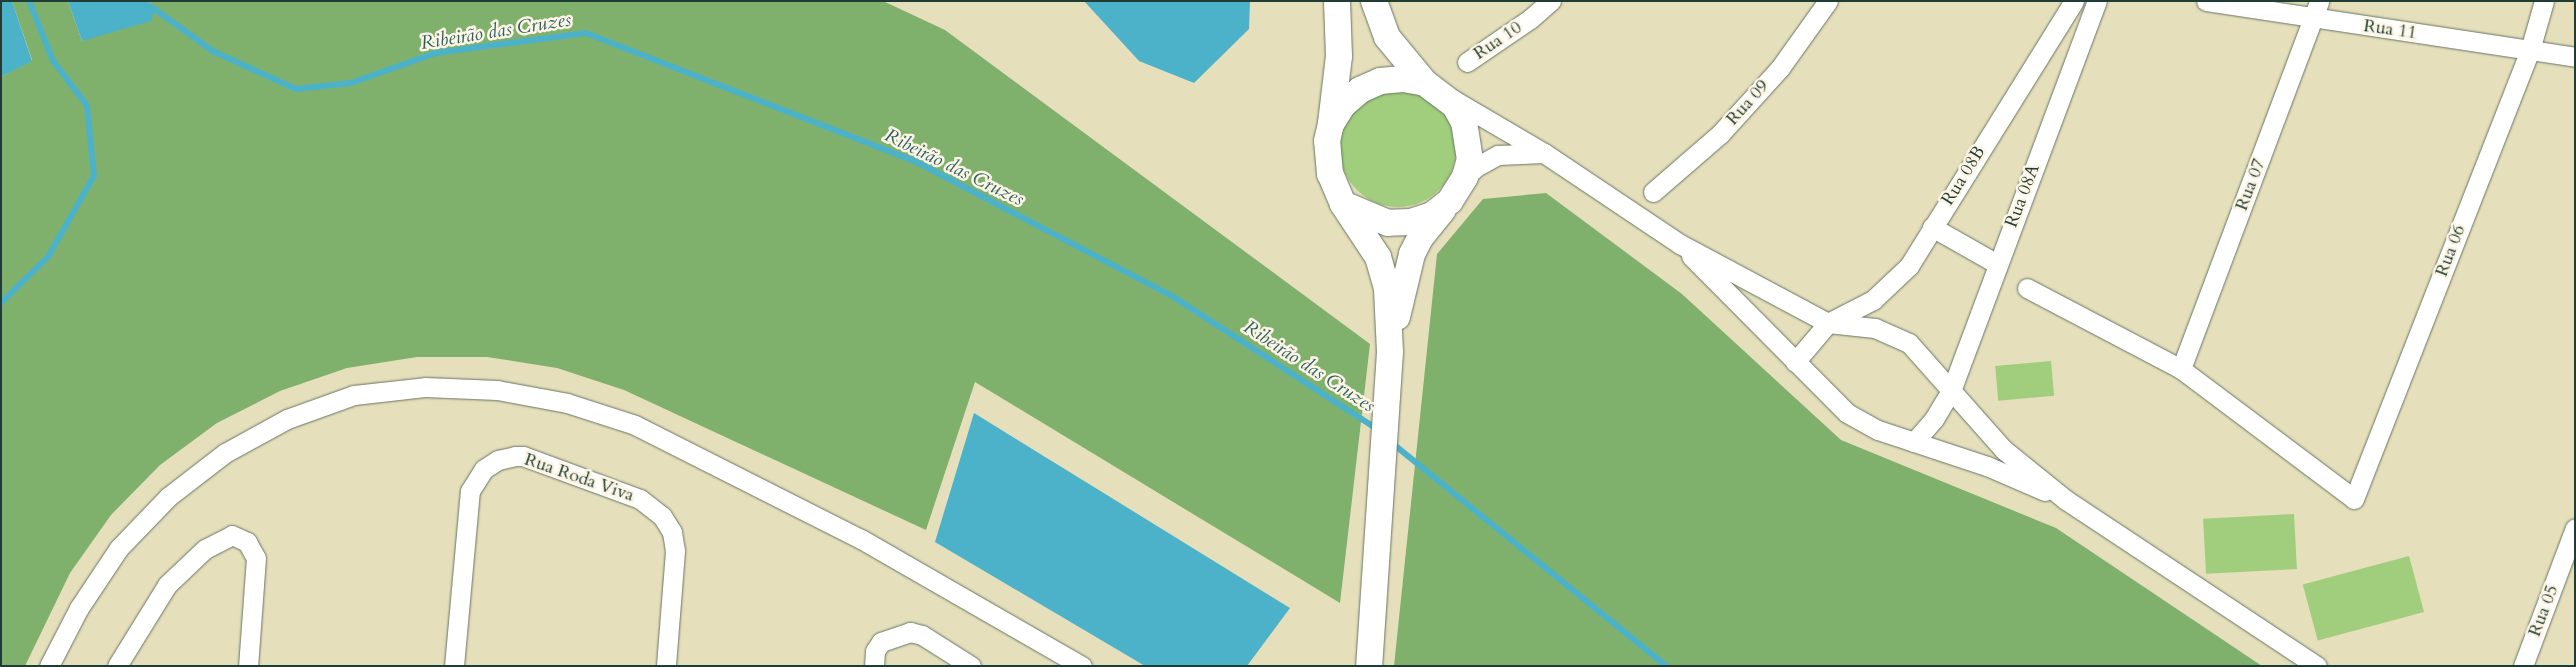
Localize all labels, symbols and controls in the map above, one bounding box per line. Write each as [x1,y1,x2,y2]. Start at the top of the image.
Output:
water label: Ribeirão das Cruzes [419,9,573,55]
street label: Rua 11 [2362,16,2418,44]
street label: Rua 10 [1470,17,1526,65]
street label: Rua 09 [1722,76,1774,130]
water label: Ribeirão das Cruzes [881,124,1027,212]
street label: Rua 08B [1937,142,1991,210]
street label: Rua 07 [2231,156,2271,214]
street label: Rua 08A [2001,161,2045,231]
street label: Rua 06 [2431,222,2471,280]
water label: Ribeirão das Cruzes [1239,316,1379,418]
street label: Rua Roda Viva [521,449,637,507]
street label: Rua 05 [2524,582,2564,640]

